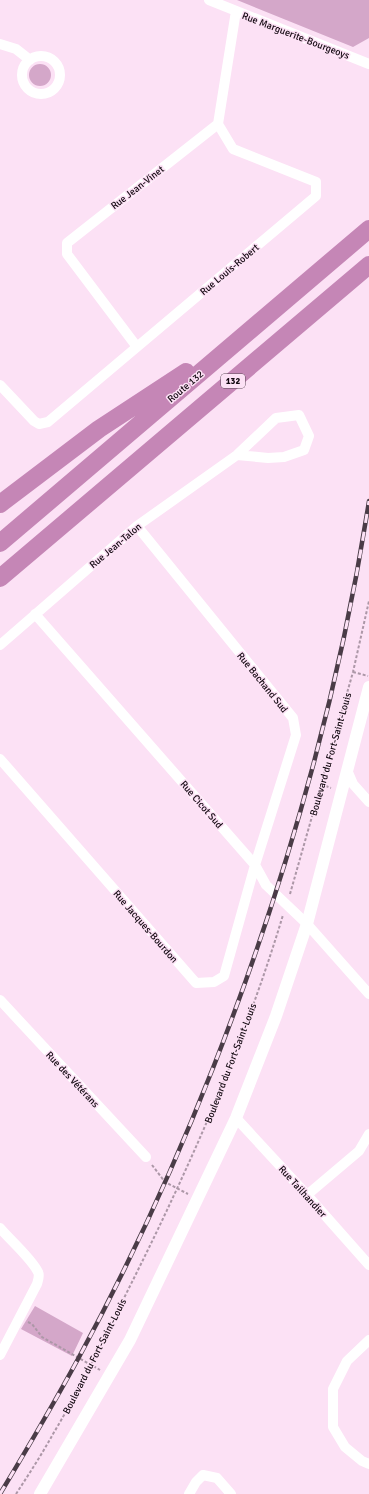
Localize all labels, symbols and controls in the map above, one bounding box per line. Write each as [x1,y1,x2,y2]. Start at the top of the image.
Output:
street label: Rue Marguerite-Bourgeoys [240,10,352,62]
street label: Rue Jean-Vinet [109,163,167,212]
street label: Rue Louis-Robert [198,241,262,298]
street label: Route 132 [165,368,206,405]
road number: 132 [221,374,245,388]
street label: Rue Jean-Talon [87,521,144,571]
street label: Rue Bachand Sud [234,650,290,715]
street label: Boulevard du Fort-Saint-Louis [308,691,354,817]
street label: Rue Cicot Sud [177,778,225,831]
street label: Rue Jacques-Bourdon [110,888,180,965]
street label: Boulevard du Fort-Saint-Louis [202,1001,260,1125]
street label: Rue des Vétérans [43,1049,102,1111]
street label: Rue Tailhandier [276,1163,329,1220]
street label: Boulevard du Fort-Saint-Louis [61,1296,129,1416]

